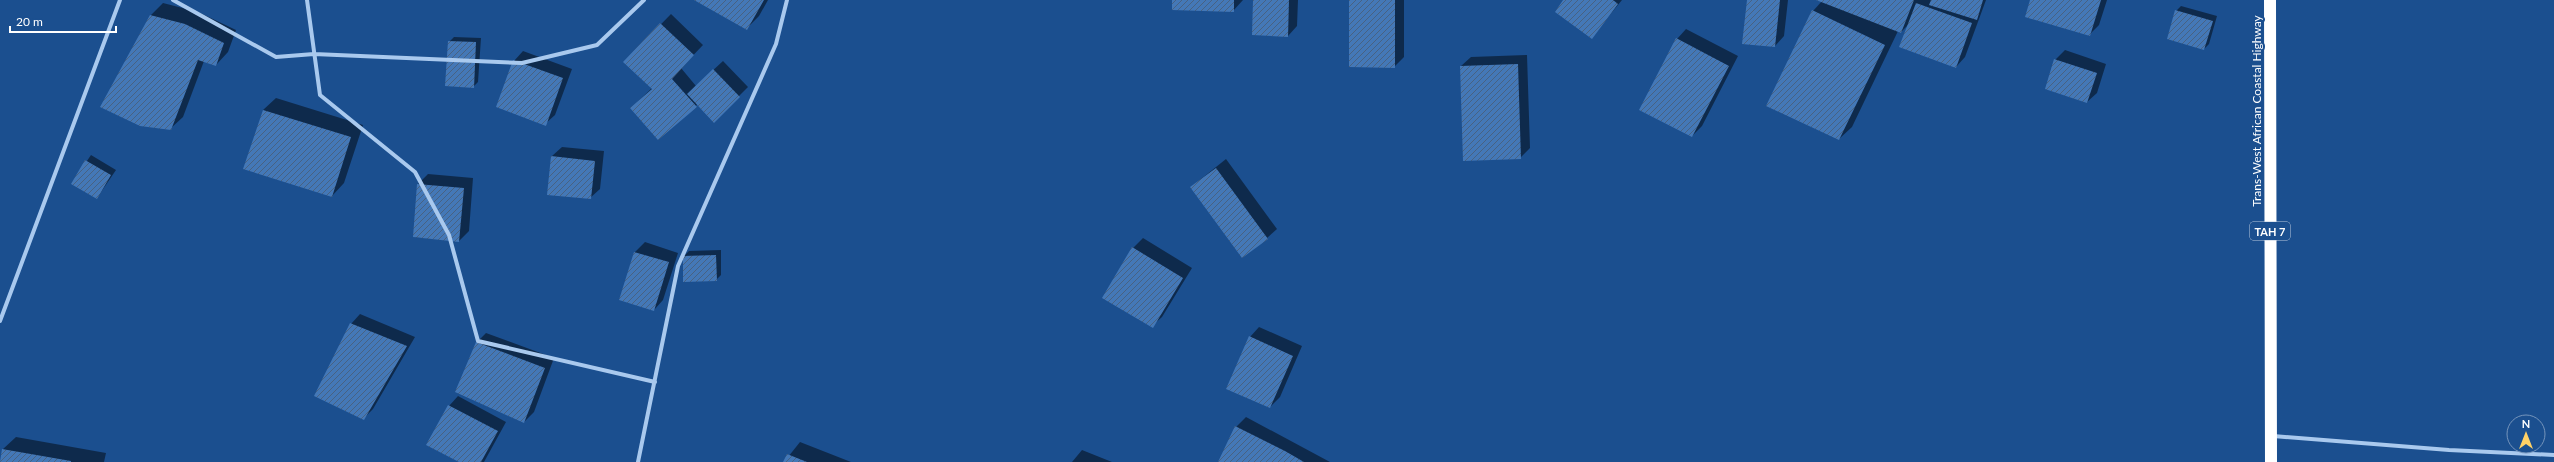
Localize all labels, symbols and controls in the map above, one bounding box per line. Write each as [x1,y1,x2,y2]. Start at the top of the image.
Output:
scale bar [10,8,116,34]
text: 20 m [16,14,43,29]
street label: Trans-West African Coastal Highway [2249,14,2264,207]
road number: TAH 7 [2250,222,2290,240]
north arrow [2506,414,2546,454]
text: N [2522,417,2530,430]

